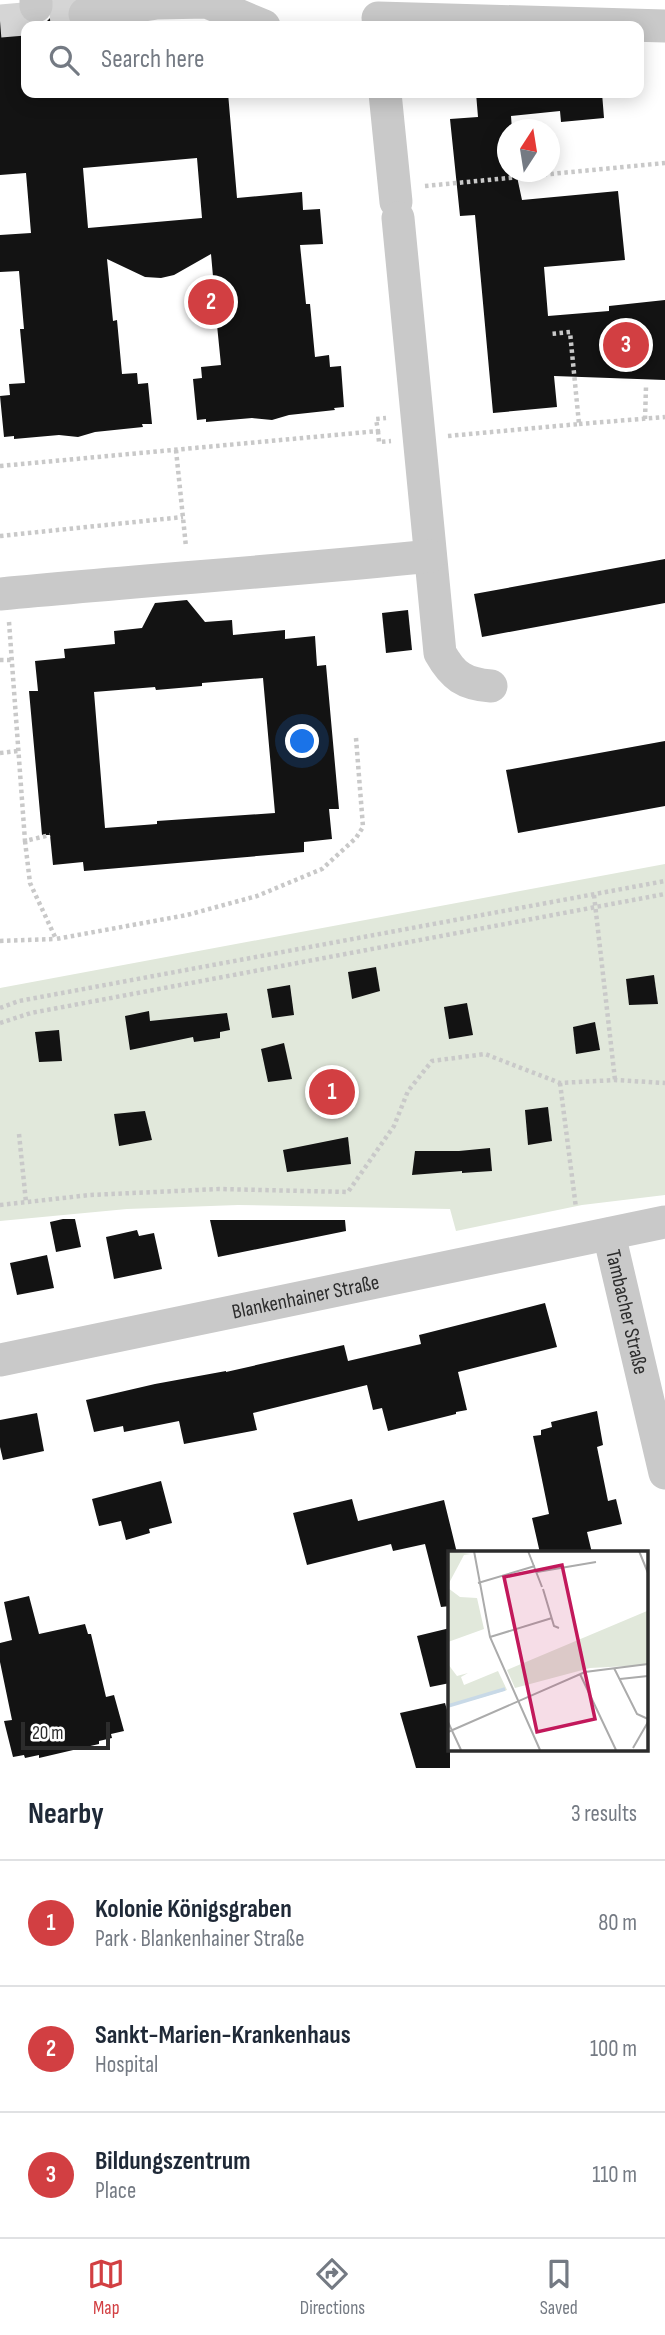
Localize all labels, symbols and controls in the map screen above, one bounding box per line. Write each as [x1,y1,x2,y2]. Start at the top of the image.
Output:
search box [21,21,644,98]
icon: search [45,41,83,79]
text: Search here [101,44,204,75]
north arrow [497,119,560,182]
pin: 2 [188,276,234,328]
pin: 3 [603,319,649,371]
your location [285,724,319,758]
pin: 1 [309,1066,355,1118]
street label: Tambacher Straße [601,1247,654,1377]
street label: Blankenhainer Straße [230,1269,381,1324]
inset map [448,1551,648,1750]
scale bar [21,1719,110,1751]
text: 20 m [32,1722,64,1745]
text: Nearby [28,1796,104,1832]
text: 3 results [571,1800,637,1828]
text: Kolonie Königsgraben [95,1894,292,1925]
text: 1 [46,1909,56,1937]
text: 80 m [598,1909,637,1937]
text: Park · Blankenhainer Straße [95,1925,304,1953]
text: Sankt-Marien-Krankenhaus [95,2020,351,2051]
text: 2 [46,2035,56,2063]
text: 100 m [590,2035,637,2063]
text: Hospital [95,2051,158,2079]
text: Bildungszentrum [95,2146,250,2177]
text: 3 [46,2161,56,2189]
text: 110 m [592,2161,637,2189]
text: Place [95,2177,136,2205]
tab: Map [87,2255,125,2320]
tab: Directions [300,2255,365,2320]
tab: Saved [540,2255,578,2320]

